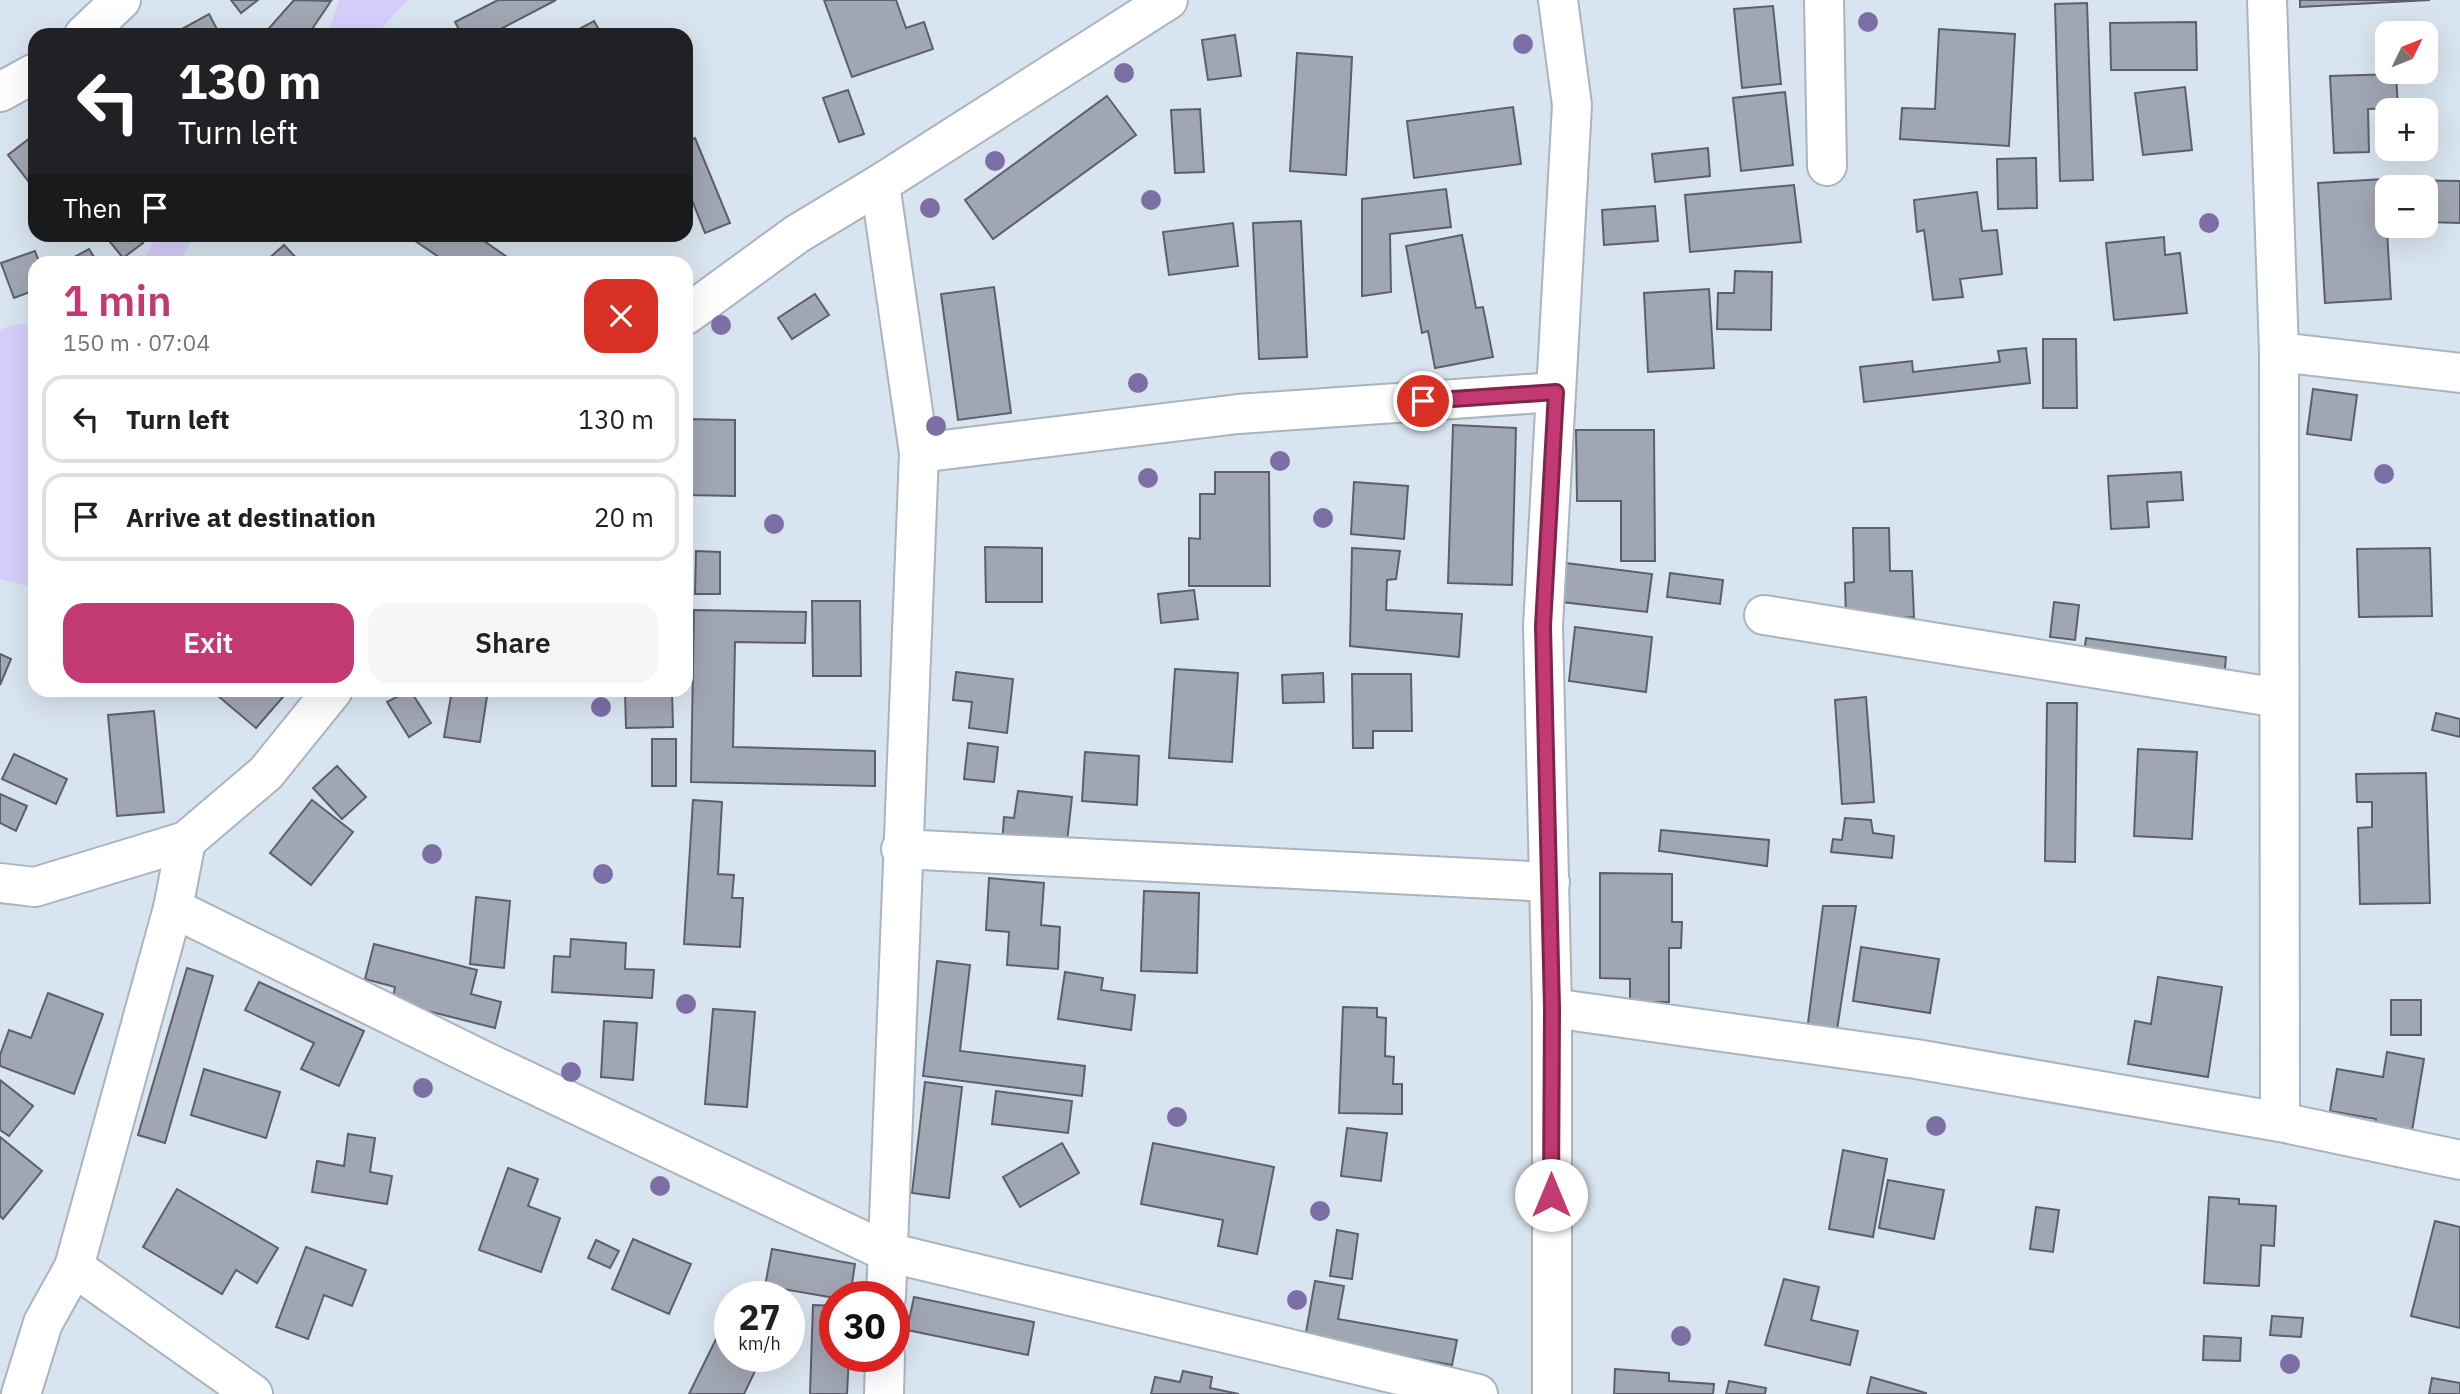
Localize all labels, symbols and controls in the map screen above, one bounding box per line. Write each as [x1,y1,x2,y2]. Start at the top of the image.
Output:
north arrow [2375,21,2438,84]
map controls [2375,21,2438,238]
text: 130 m [178,49,322,112]
icon: left [63,56,154,147]
button: + [2375,98,2438,161]
text: Turn left [178,111,298,153]
button: − [2375,175,2438,238]
icon: arrive [136,189,174,227]
text: Then [63,191,122,225]
text: 1 min [63,273,172,328]
button: close [584,279,658,353]
text: 150 m · 07:04 [63,327,210,357]
pin [1393,371,1453,431]
icon: arrive [1404,382,1442,420]
icon: left [67,400,105,438]
text: Turn left [126,402,229,436]
text: 130 m [578,402,654,436]
icon: arrive [67,498,105,536]
text: Arrive at destination [126,500,376,534]
text: 20 m [594,500,654,534]
button: Exit [63,603,354,683]
button: Share [368,603,658,683]
position arrow [1514,1158,1588,1232]
speed limit sign: 30 [819,1281,910,1372]
text: 27 [738,1294,781,1340]
text: km/h [738,1332,781,1355]

